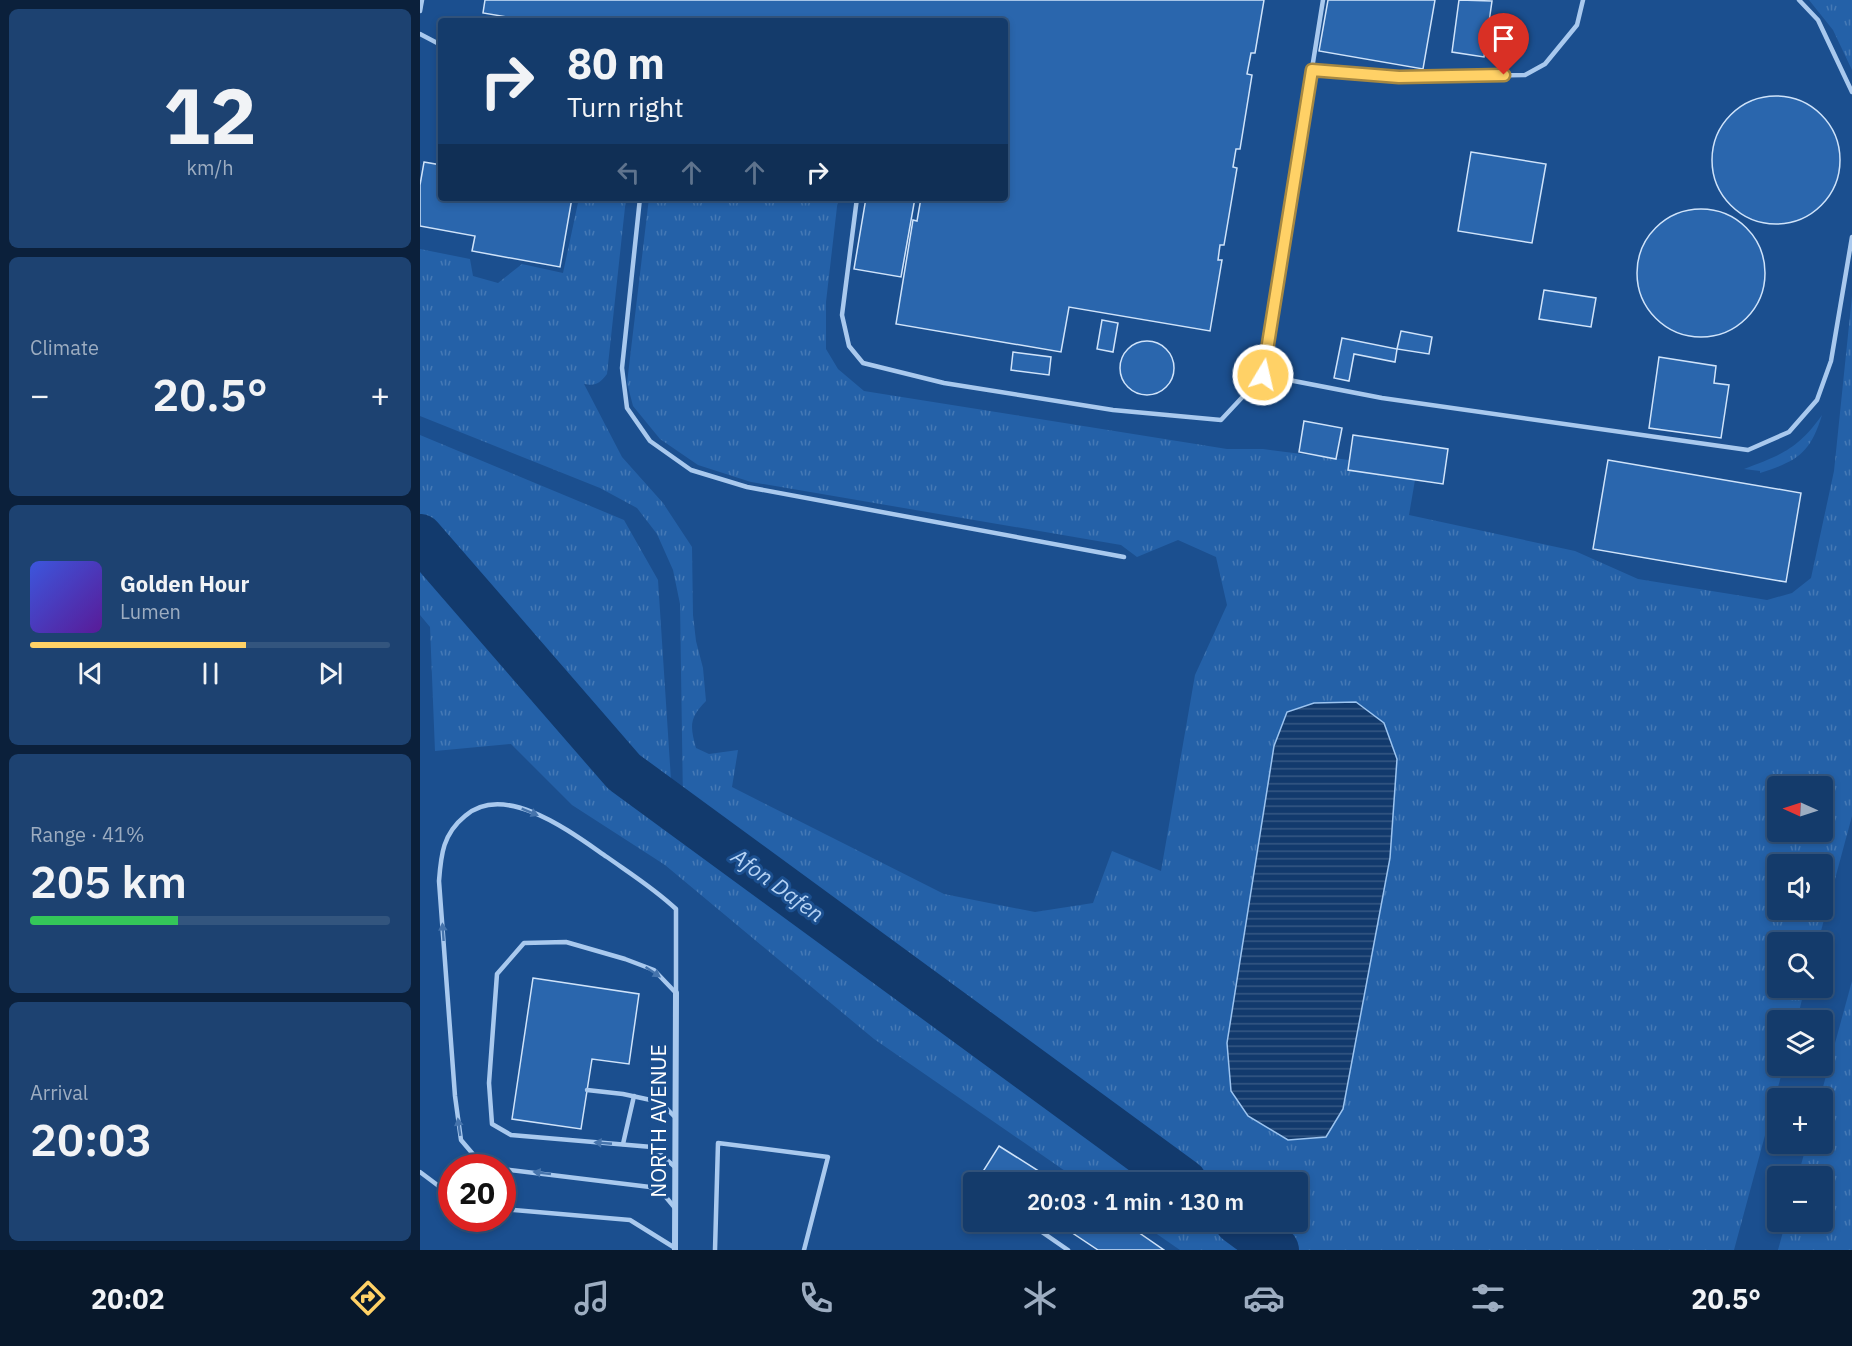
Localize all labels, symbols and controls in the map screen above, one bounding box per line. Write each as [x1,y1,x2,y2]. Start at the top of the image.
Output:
pin [1478,13,1529,75]
icon: arrive [1487,22,1520,55]
text: 80 m [567,36,665,91]
icon: right [468,42,546,120]
text: 12 [163,64,257,165]
text: Turn right [567,89,684,124]
text: km/h [186,154,234,181]
icon: left [612,156,645,189]
icon: ahead [675,156,708,189]
icon: ahead [738,156,771,189]
icon: right [801,156,834,189]
text: Climate [30,334,99,361]
position arrow [1231,343,1295,407]
text: 20.5° [152,365,268,423]
text: − [30,373,50,416]
text: + [370,373,390,416]
text: Golden Hour [120,569,249,598]
text: Lumen [120,598,181,625]
icon: previous [74,657,107,690]
icon: pause [194,657,227,690]
icon: next [314,657,347,690]
north arrow [1767,776,1833,842]
map controls [1767,776,1833,1232]
one-way arrow [521,807,539,817]
text: Range · 41% [30,821,145,848]
water label: Afon Dafen [725,841,830,928]
text: 205 km [30,852,187,910]
button: sound [1767,854,1833,920]
one-way arrow [438,923,448,942]
button: search [1767,932,1833,998]
one-way arrow [644,967,661,978]
button: layers [1767,1010,1833,1076]
street label: NORTH AVENUE [644,1044,672,1198]
text: Arrival [30,1079,88,1106]
button: + [1767,1088,1833,1154]
text: 20:03 [30,1110,152,1168]
one-way arrow [455,1117,464,1136]
one-way arrow [594,1138,613,1148]
speed limit sign: 20 [438,1154,516,1232]
button: − [1767,1166,1833,1232]
one-way arrow [532,1169,551,1178]
text: 20:03 · 1 min · 130 m [1027,1187,1244,1216]
icon: directions [347,1277,389,1319]
icon: music [571,1277,613,1319]
icon: phone [795,1277,837,1319]
icon: climate [1019,1277,1061,1319]
icon: car [1243,1277,1285,1319]
icon: filters [1467,1277,1509,1319]
text: 20:02 [91,1281,165,1316]
text: 20.5° [1691,1281,1761,1316]

